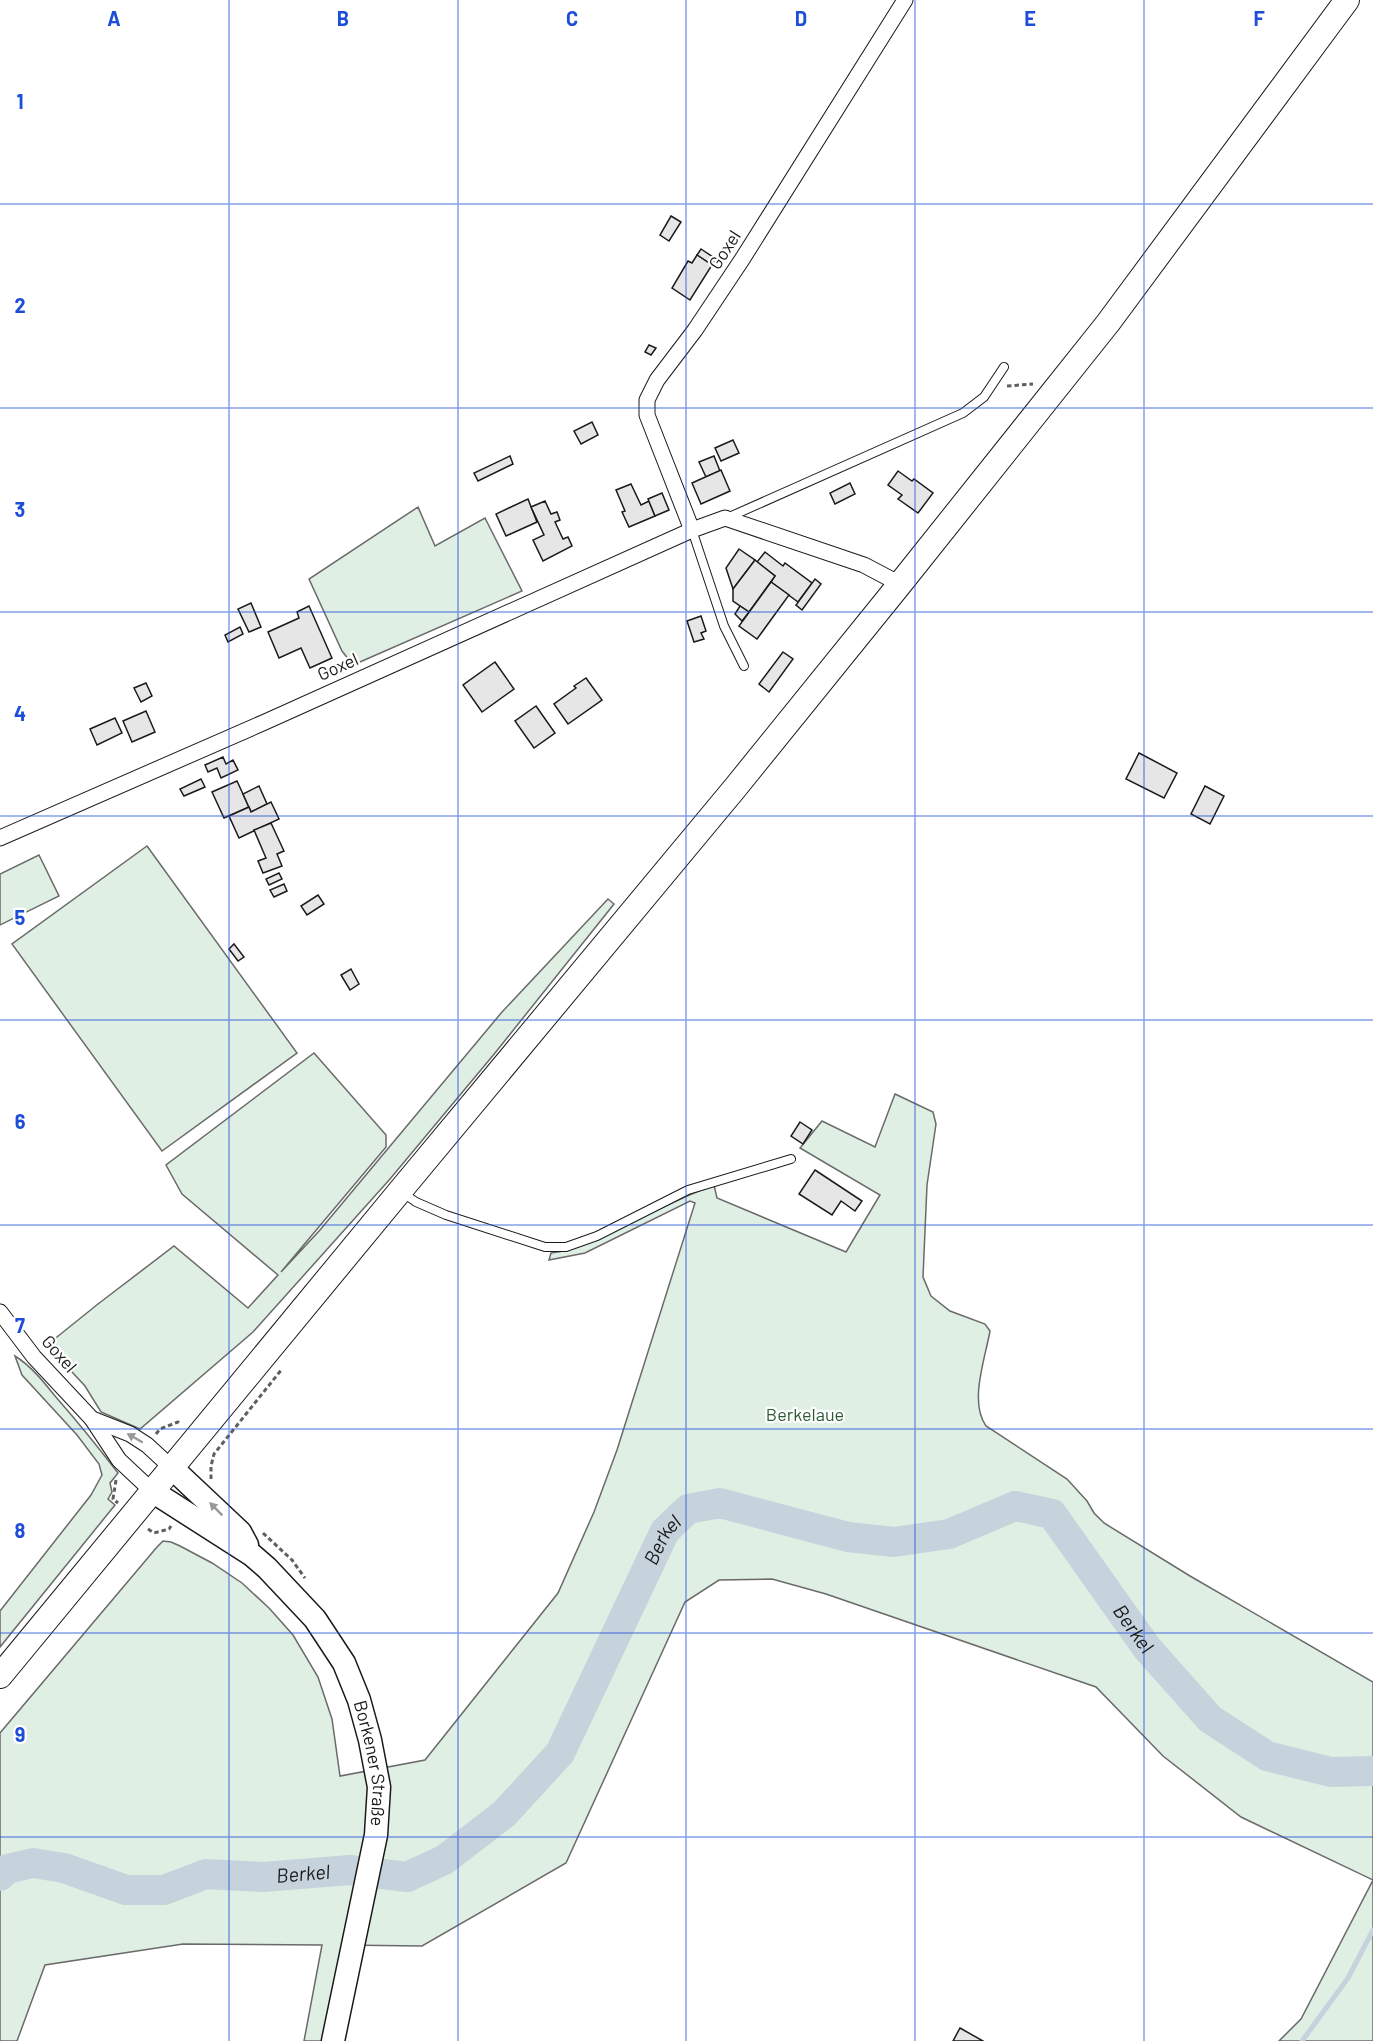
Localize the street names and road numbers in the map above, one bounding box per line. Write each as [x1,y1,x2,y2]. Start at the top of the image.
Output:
street label: Goxel [703,226,745,273]
street label: Goxel [314,647,362,685]
street label: Goxel [37,1330,82,1377]
street label: Borkener Straße [350,1698,391,1827]

